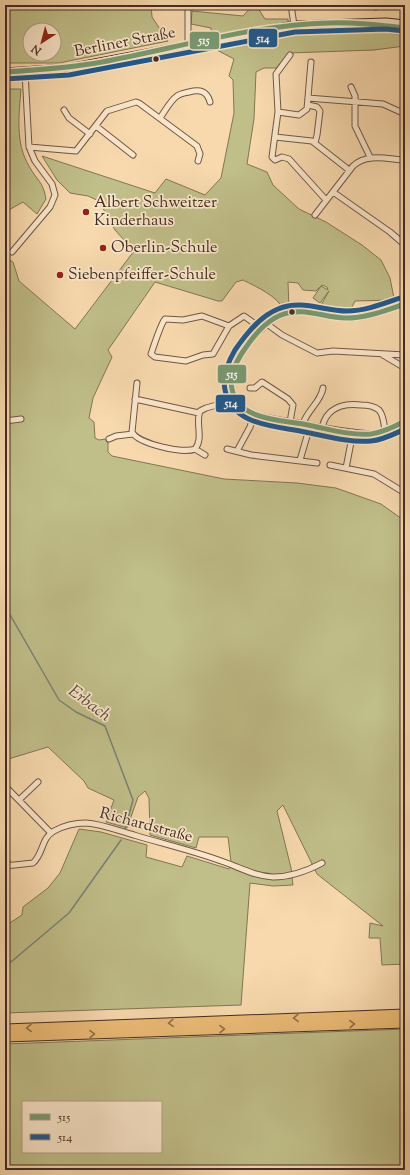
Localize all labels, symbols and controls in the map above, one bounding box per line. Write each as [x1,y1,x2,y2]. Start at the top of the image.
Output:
north arrow [22,22,62,62]
street label: Berliner Straße [72,22,178,64]
line badge: 514 [248,28,278,48]
line badge: 515 [189,31,220,50]
text: 514 [255,31,270,47]
text: 515 [197,33,210,49]
text: N [28,40,46,59]
unlabelled marker [151,54,161,64]
place label: Albert Schweitzer Kinderhaus [94,192,217,233]
marker: Albert Schweitzer Kinderhaus [81,207,91,217]
place label: Oberlin-Schule [111,237,217,260]
marker: Oberlin-Schule [98,243,108,253]
place label: Siebenpfeiffer-Schule [68,264,216,287]
marker: Siebenpfeiffer-Schule [55,270,65,280]
unlabelled marker [287,307,297,317]
line badge: 515 [217,364,247,384]
text: 515 [225,367,238,383]
line badge: 514 [215,394,246,413]
text: 514 [223,396,238,412]
water label: Erbach [63,680,116,729]
street label: Richardstraße [97,803,195,849]
one-way arrow [293,1014,299,1022]
one-way arrow [168,1019,174,1027]
one-way arrow [349,1020,355,1029]
one-way arrow [26,1024,32,1032]
one-way arrow [219,1025,225,1033]
one-way arrow [89,1029,95,1038]
legend [22,1101,162,1153]
text: 515 [57,1109,70,1127]
text: 514 [57,1129,72,1147]

